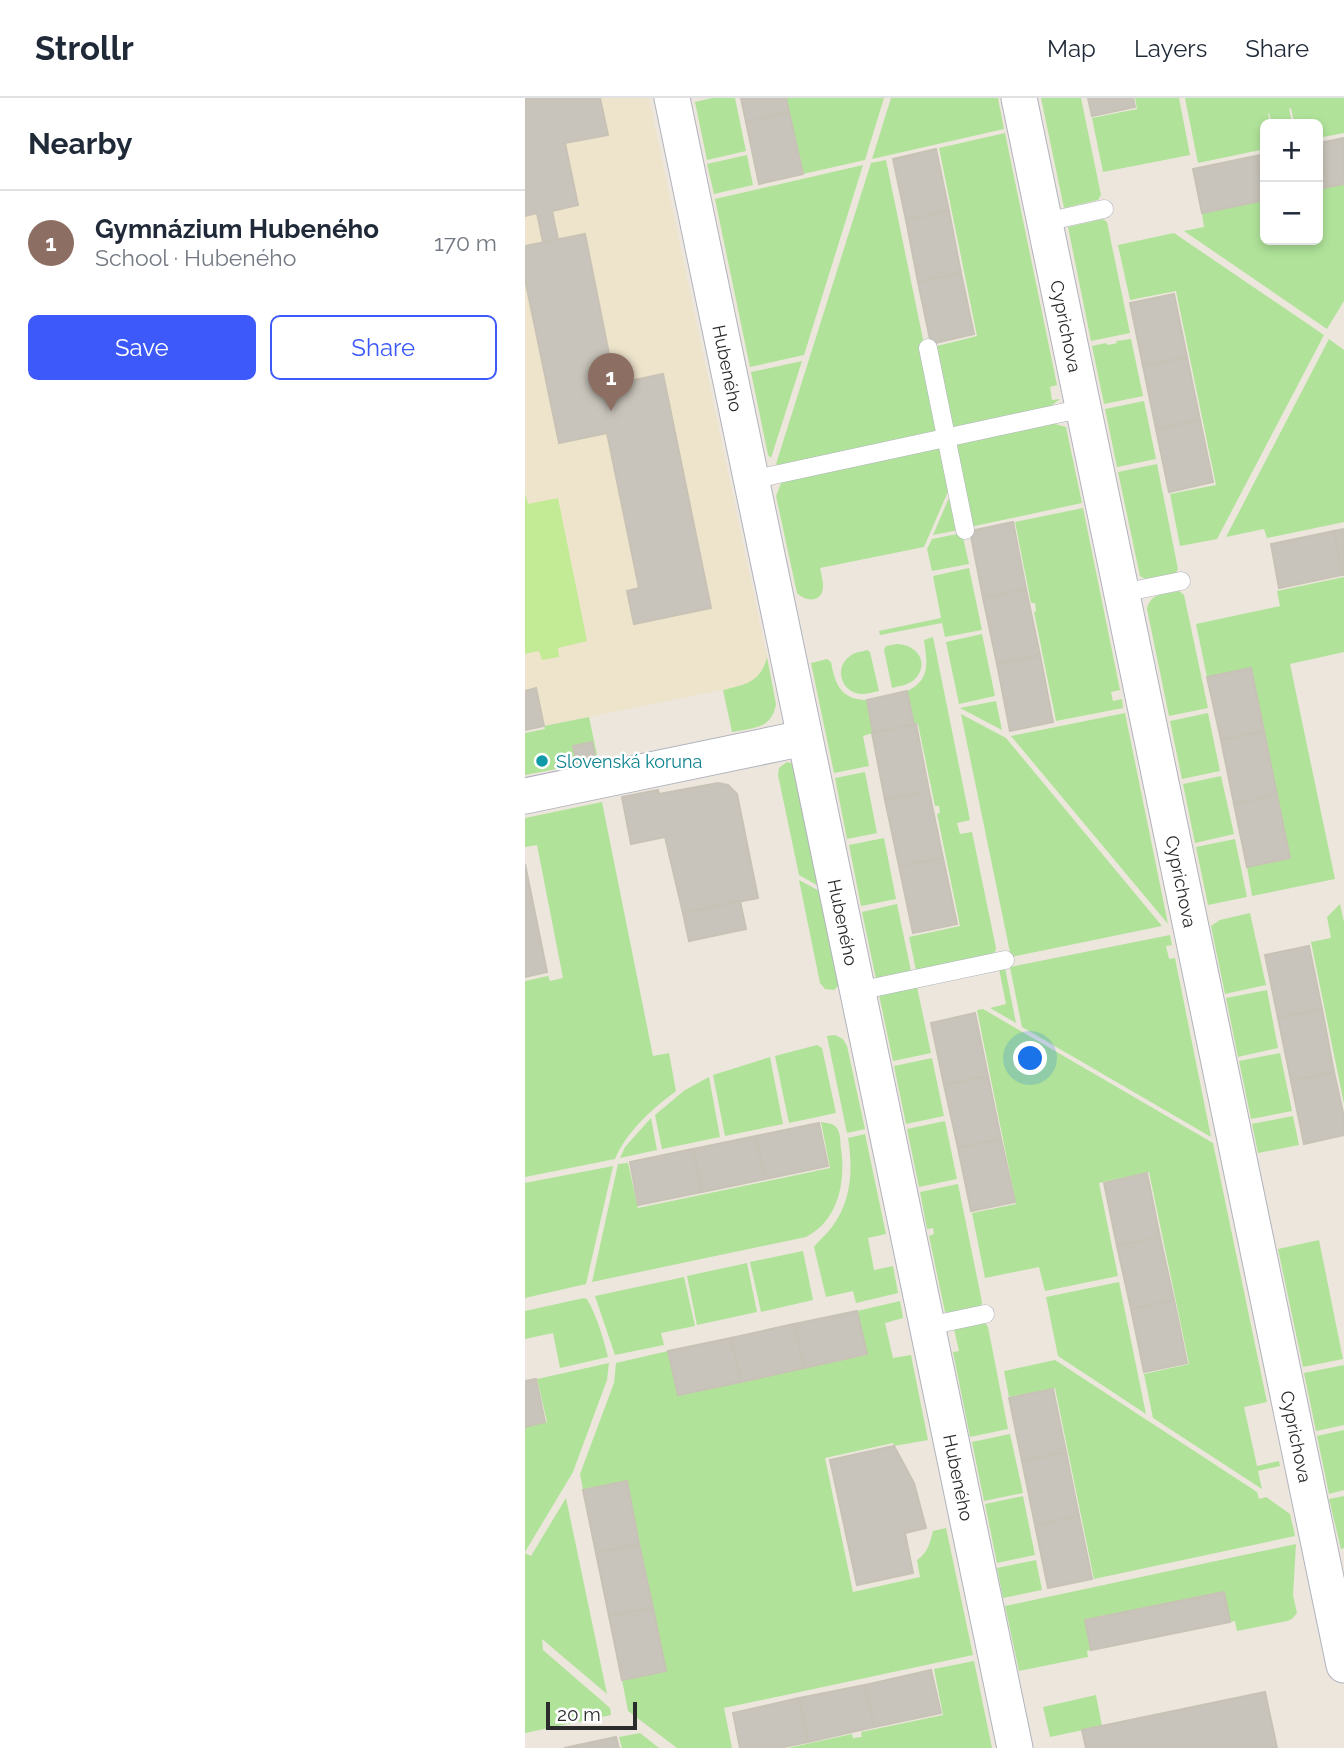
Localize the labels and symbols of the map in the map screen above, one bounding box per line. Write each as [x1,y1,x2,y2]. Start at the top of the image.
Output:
street label: Cyprichova [1047,278,1086,374]
street label: Hubeného [709,323,747,414]
pin: 1 [588,353,634,411]
place label: Slovenská koruna [556,751,702,772]
marker: Slovenská koruna [534,753,550,769]
street label: Cyprichova [1162,833,1201,929]
street label: Hubeného [824,877,863,968]
your location [1013,1041,1047,1075]
street label: Cyprichova [1277,1389,1316,1484]
street label: Hubeného [940,1432,978,1523]
scale bar [546,1699,637,1731]

